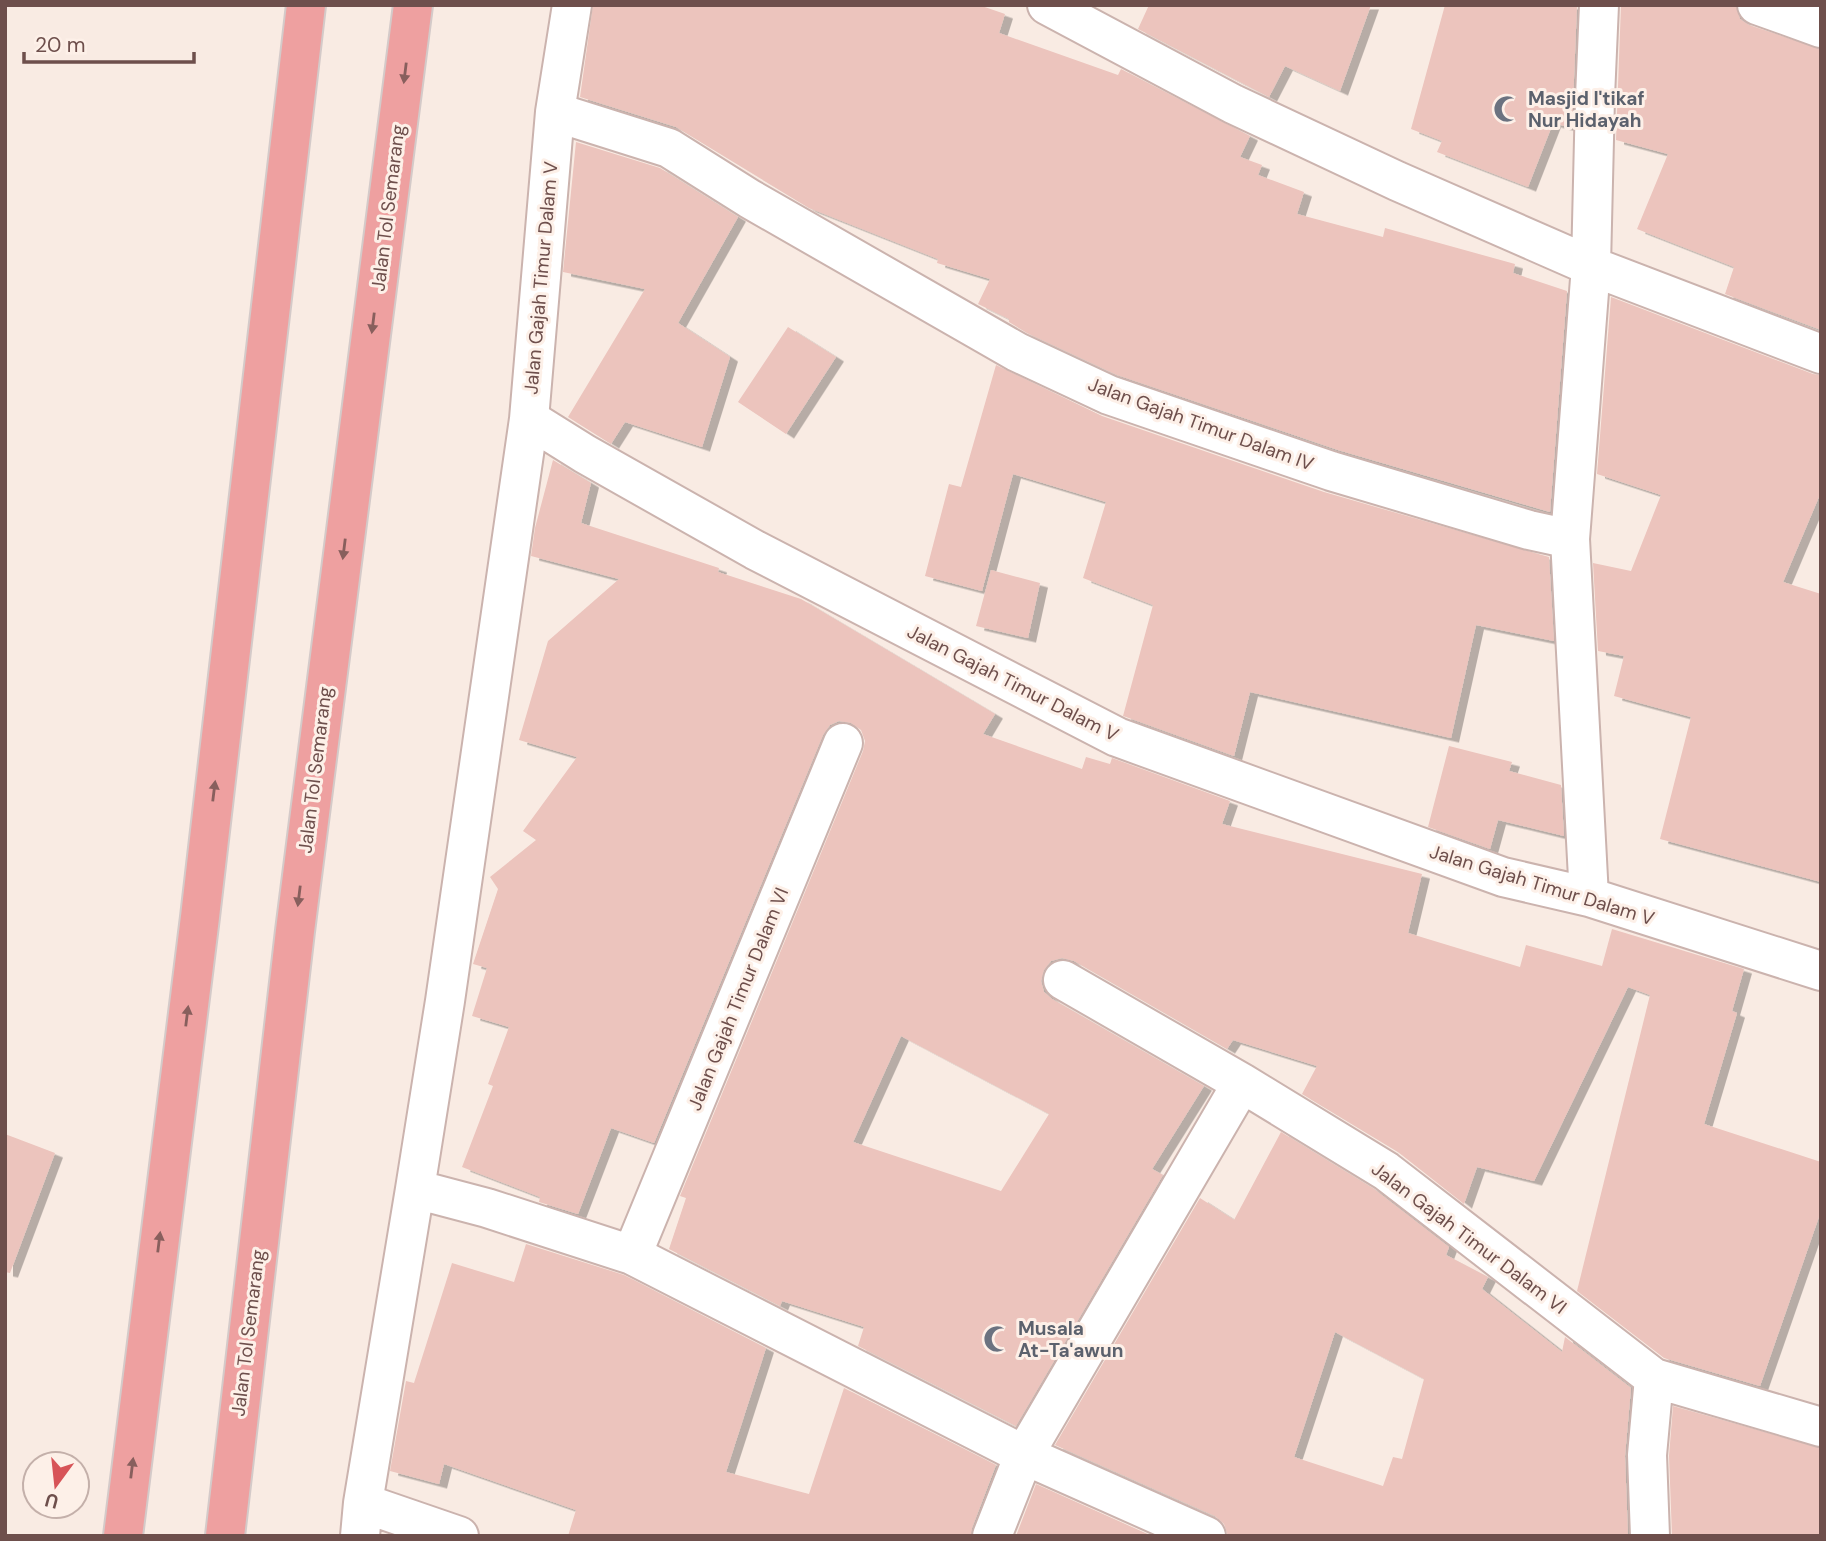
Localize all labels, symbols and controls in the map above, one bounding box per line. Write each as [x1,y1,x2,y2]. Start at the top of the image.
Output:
scale bar [24,21,194,65]
text: 20 m [35,31,86,59]
one-way arrow [399,62,410,84]
place label: Masjid I'tikaf Nur Hidayah [1528,86,1645,133]
mosque icon: Masjid I'tikaf Nur Hidayah [1492,94,1522,124]
street label: Jalan Tol Semarang [365,123,411,293]
street label: Jalan Gajah Timur Dalam V [518,160,564,396]
one-way arrow [367,312,378,334]
street label: Jalan Gajah Timur Dalam IV [1085,372,1318,477]
one-way arrow [338,538,349,560]
street label: Jalan Gajah Timur Dalam V [903,619,1123,747]
street label: Jalan Tol Semarang [292,685,338,855]
one-way arrow [209,779,220,801]
street label: Jalan Gajah Timur Dalam V [1427,839,1658,931]
street label: Jalan Gajah Timur Dalam VI [682,884,794,1114]
one-way arrow [294,885,305,907]
one-way arrow [182,1005,193,1027]
street label: Jalan Gajah Timur Dalam VI [1366,1156,1572,1320]
one-way arrow [154,1231,165,1253]
street label: Jalan Tol Semarang [225,1248,271,1418]
place label: Musala At-Ta'awun [1018,1316,1123,1363]
mosque icon: Musala At-Ta'awun [982,1324,1012,1354]
north arrow [21,1450,91,1520]
one-way arrow [126,1457,137,1479]
text: U [42,1487,61,1515]

